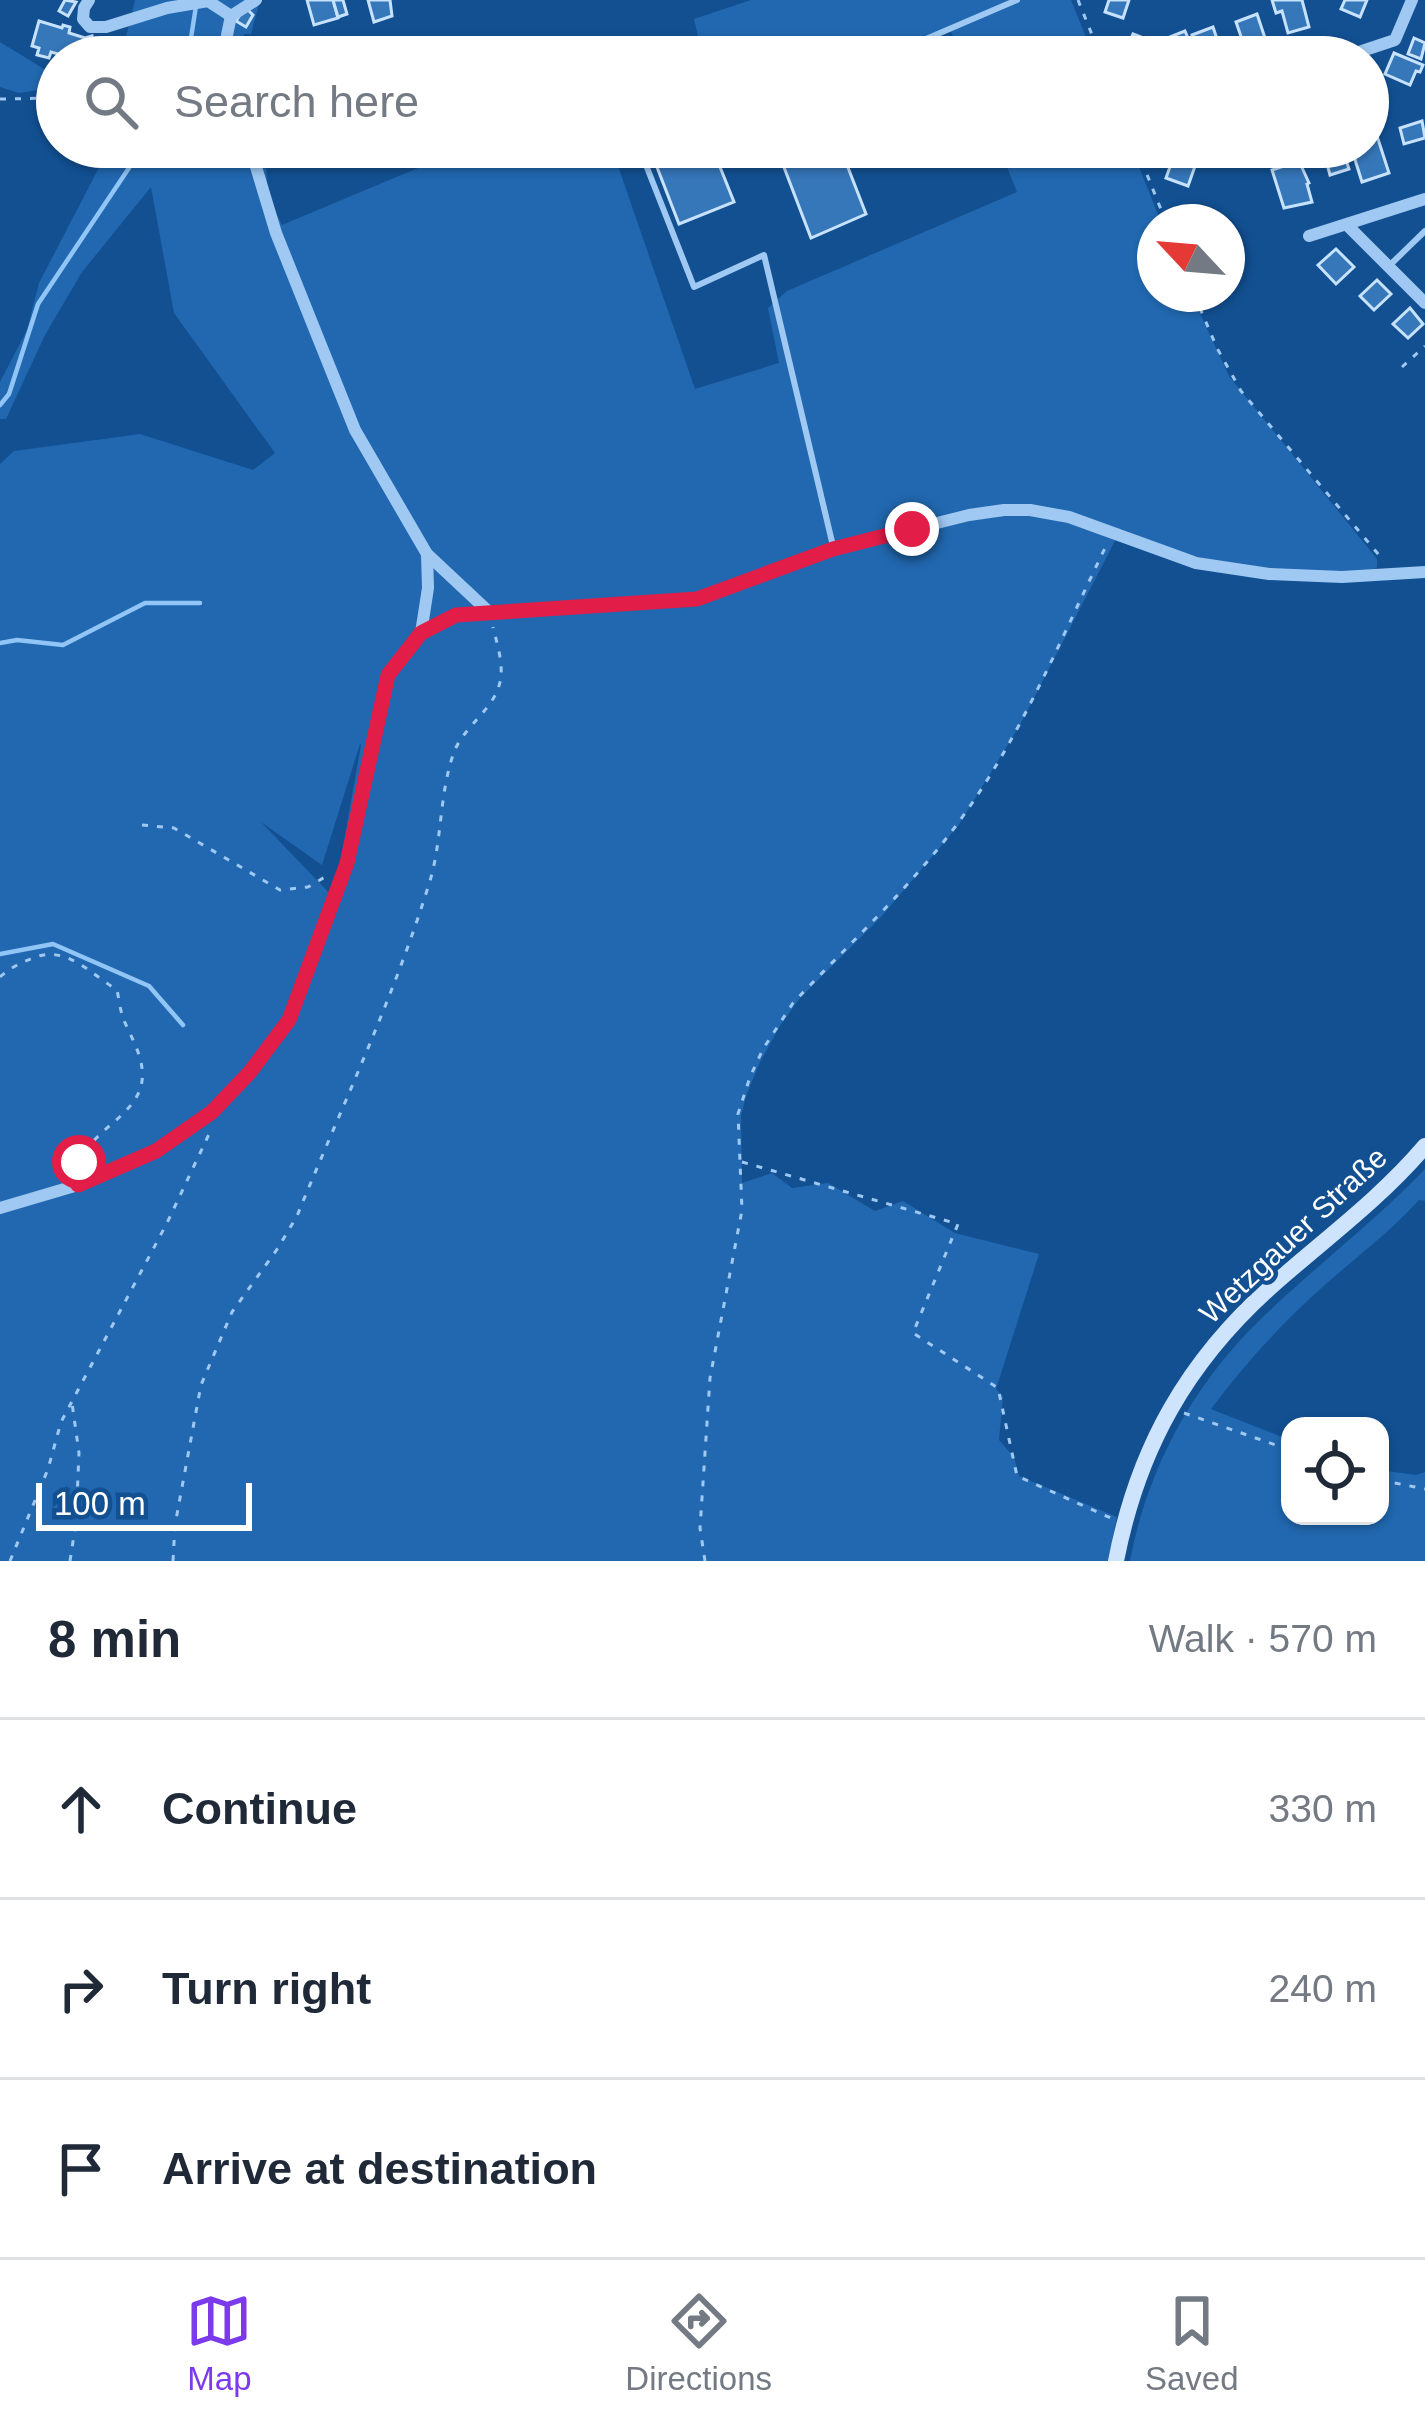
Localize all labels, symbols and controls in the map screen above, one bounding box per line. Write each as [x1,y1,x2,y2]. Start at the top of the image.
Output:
search box [36,36,1389,168]
icon: search [78,69,144,135]
text: Search here [174,76,419,127]
north arrow [1137,204,1245,312]
route end [885,502,939,556]
route start [52,1135,106,1189]
street label: Wetzgauer Straße [1193,1140,1393,1330]
map controls [1281,1417,1389,1525]
button: locate [1281,1417,1389,1525]
scale bar [36,1477,252,1530]
text: 100 m [54,1485,146,1522]
text: 8 min [48,1611,181,1668]
text: Walk · 570 m [1149,1617,1377,1660]
icon: ahead [48,1776,114,1842]
text: Continue [162,1783,357,1834]
text: 330 m [1269,1787,1377,1830]
icon: right [48,1956,114,2022]
text: Turn right [162,1963,371,2014]
text: 240 m [1269,1967,1377,2010]
icon: arrive [48,2136,114,2202]
text: Arrive at destination [162,2143,597,2194]
tab: Map [186,2288,252,2398]
tab: Directions [625,2288,772,2398]
tab: Saved [1145,2288,1239,2398]

